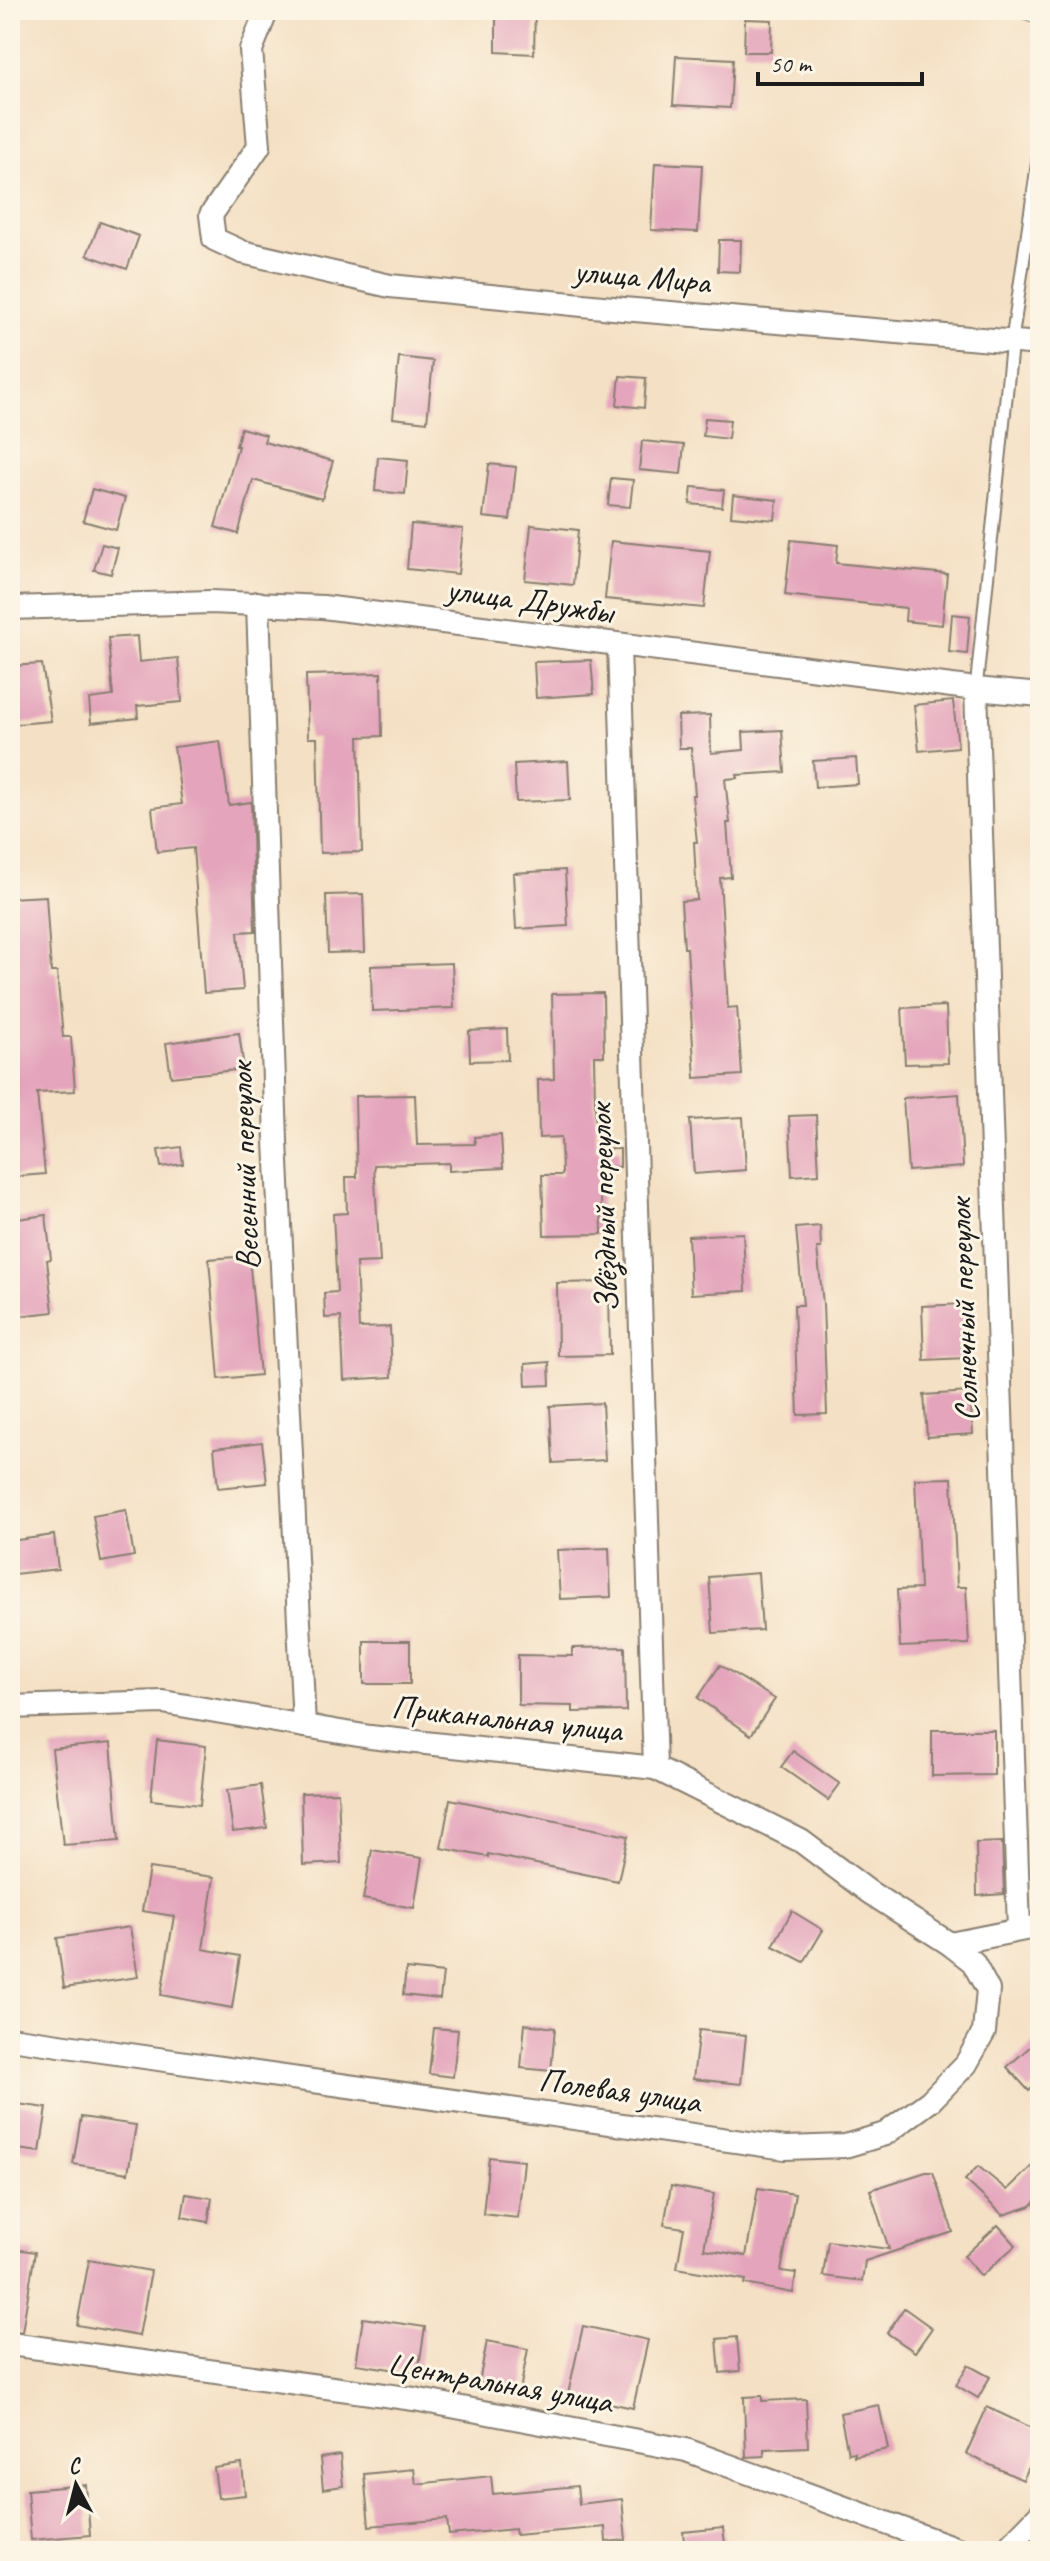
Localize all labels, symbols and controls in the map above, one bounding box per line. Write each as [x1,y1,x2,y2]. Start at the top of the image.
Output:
scale bar [758,36,922,86]
text: 50 m [770,49,813,79]
street label: улица Мира [570,248,714,304]
street label: улица Дружбы [442,567,619,633]
street label: Весенний переулок [219,1058,269,1271]
street label: Звёздный переулок [578,1100,628,1313]
street label: Солнечный переулок [937,1194,988,1422]
street label: Приканальная улица [390,1685,627,1752]
street label: Полевая улица [536,2057,706,2123]
street label: Центральная улица [384,2341,618,2423]
north arrow [36,2445,116,2525]
text: С [67,2451,84,2481]

